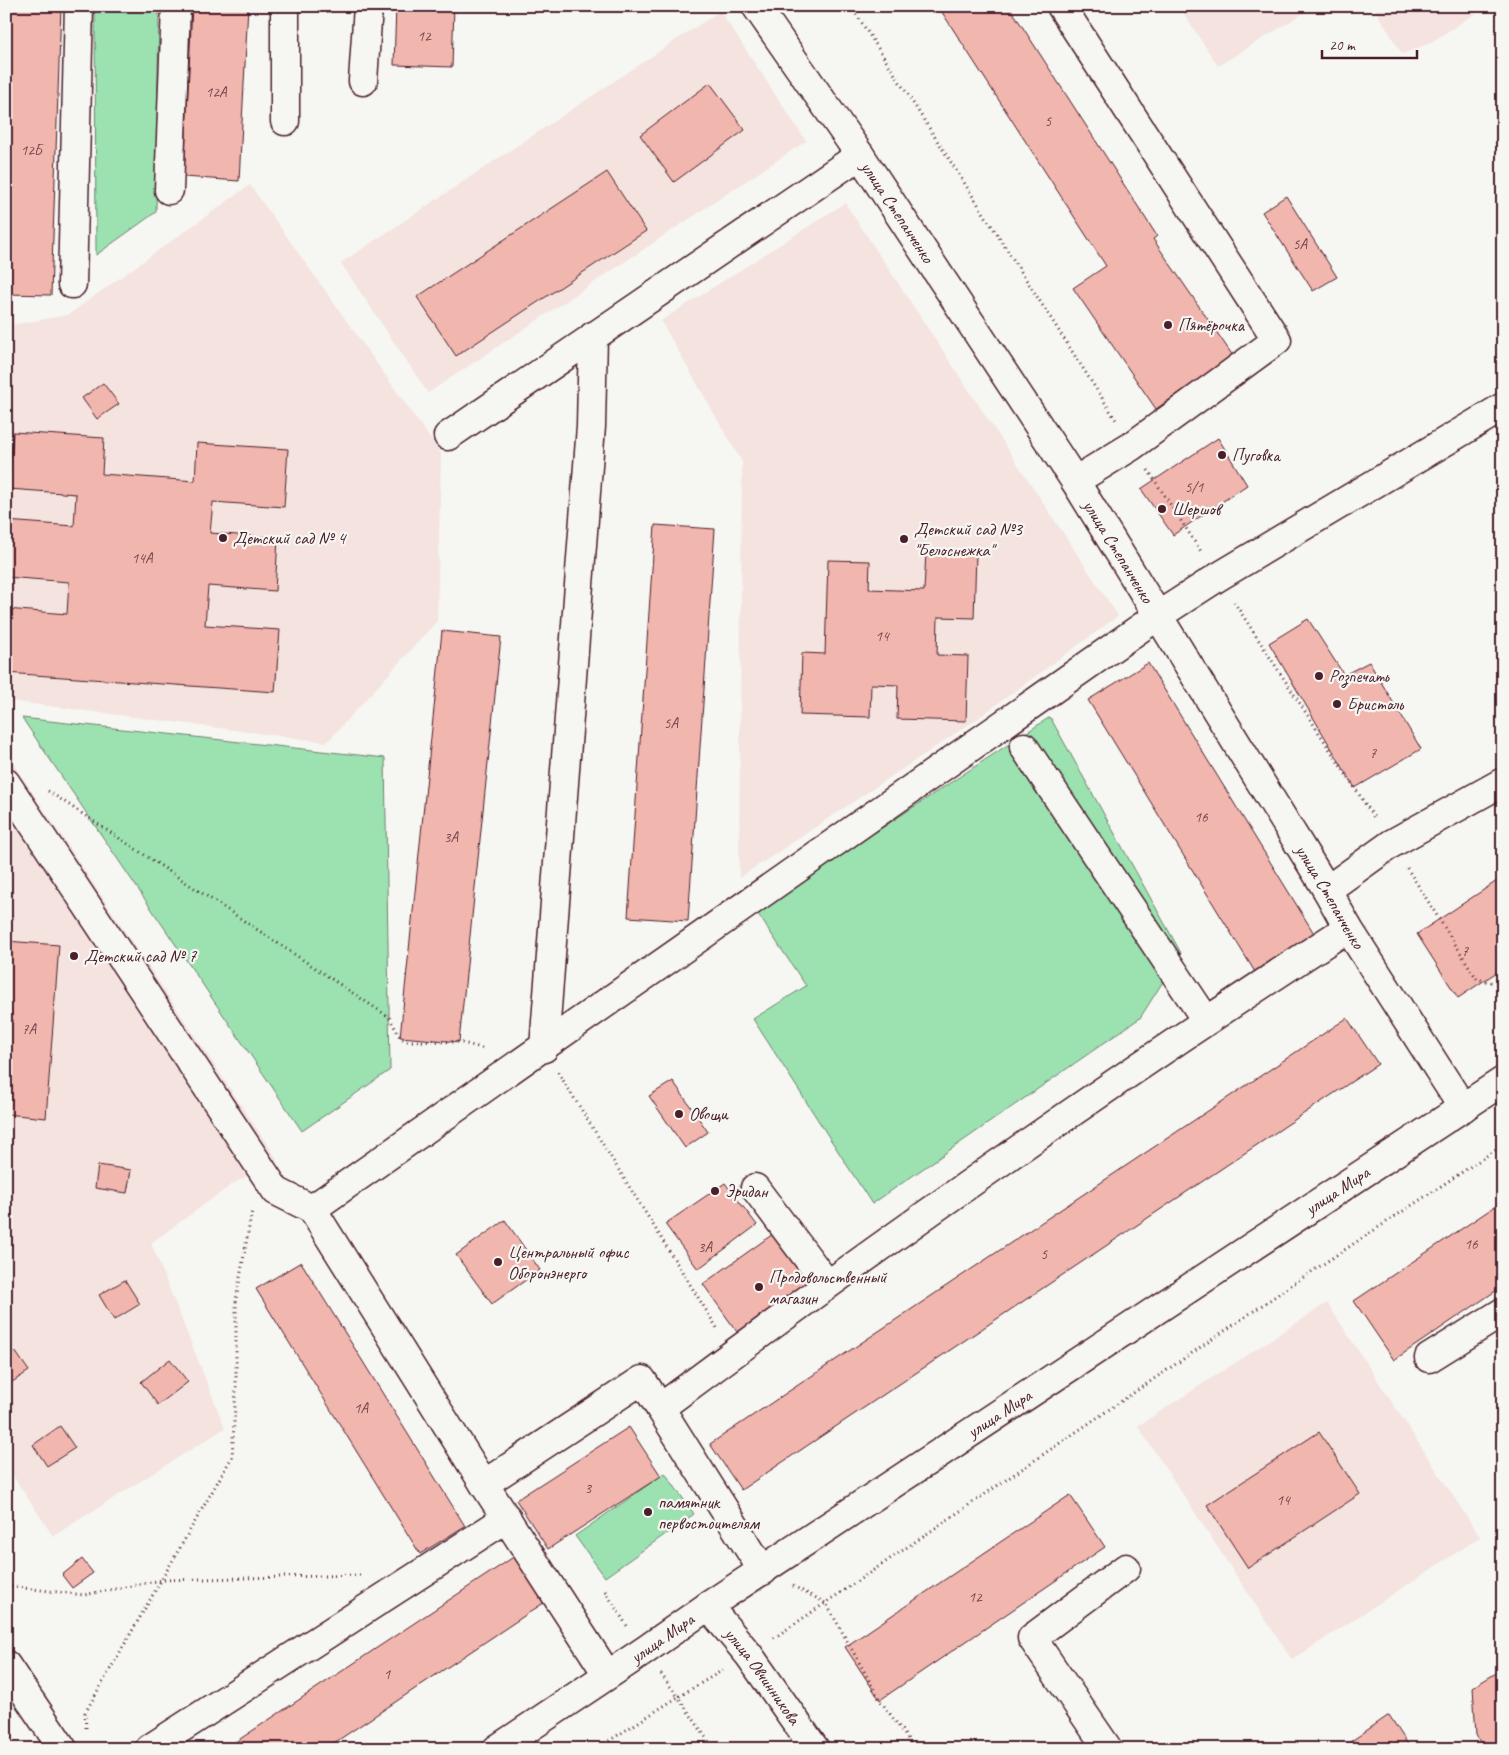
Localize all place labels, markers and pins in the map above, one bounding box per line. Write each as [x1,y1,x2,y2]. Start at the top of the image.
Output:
place label: Пятёрочка [1178,314,1246,336]
marker: Пятёрочка [1162,319,1174,331]
place label: Пуговка [1232,444,1281,466]
marker: Пуговка [1216,449,1228,461]
place label: Шершов [1172,498,1224,520]
marker: Шершов [1156,503,1168,515]
place label: Детский сад №3 "Белоснежка" [914,518,1024,561]
place label: Детский сад № 4 [233,527,347,549]
marker: Детский сад № 4 [217,532,229,544]
marker: Детский сад №3 "Белоснежка" [898,533,910,545]
place label: Розпечать [1329,665,1390,688]
marker: Розпечать [1313,670,1325,682]
place label: Бристоль [1347,693,1404,715]
marker: Бристоль [1331,698,1343,710]
place label: Детский сад № 7 [84,945,197,967]
marker: Детский сад № 7 [68,950,80,962]
place label: Овощи [689,1103,729,1125]
marker: Овощи [673,1108,685,1120]
place label: Эридан [725,1180,769,1202]
marker: Эридан [709,1185,721,1197]
place label: Центральный офис Оборонэнерго [508,1241,629,1284]
marker: Центральный офис Оборонэнерго [492,1256,504,1268]
place label: Продовольственный магазин [769,1266,888,1309]
marker: Продовольственный магазин [753,1281,765,1293]
place label: памятник первостоителям [658,1491,760,1534]
marker: памятник первостоителям [642,1506,654,1518]

